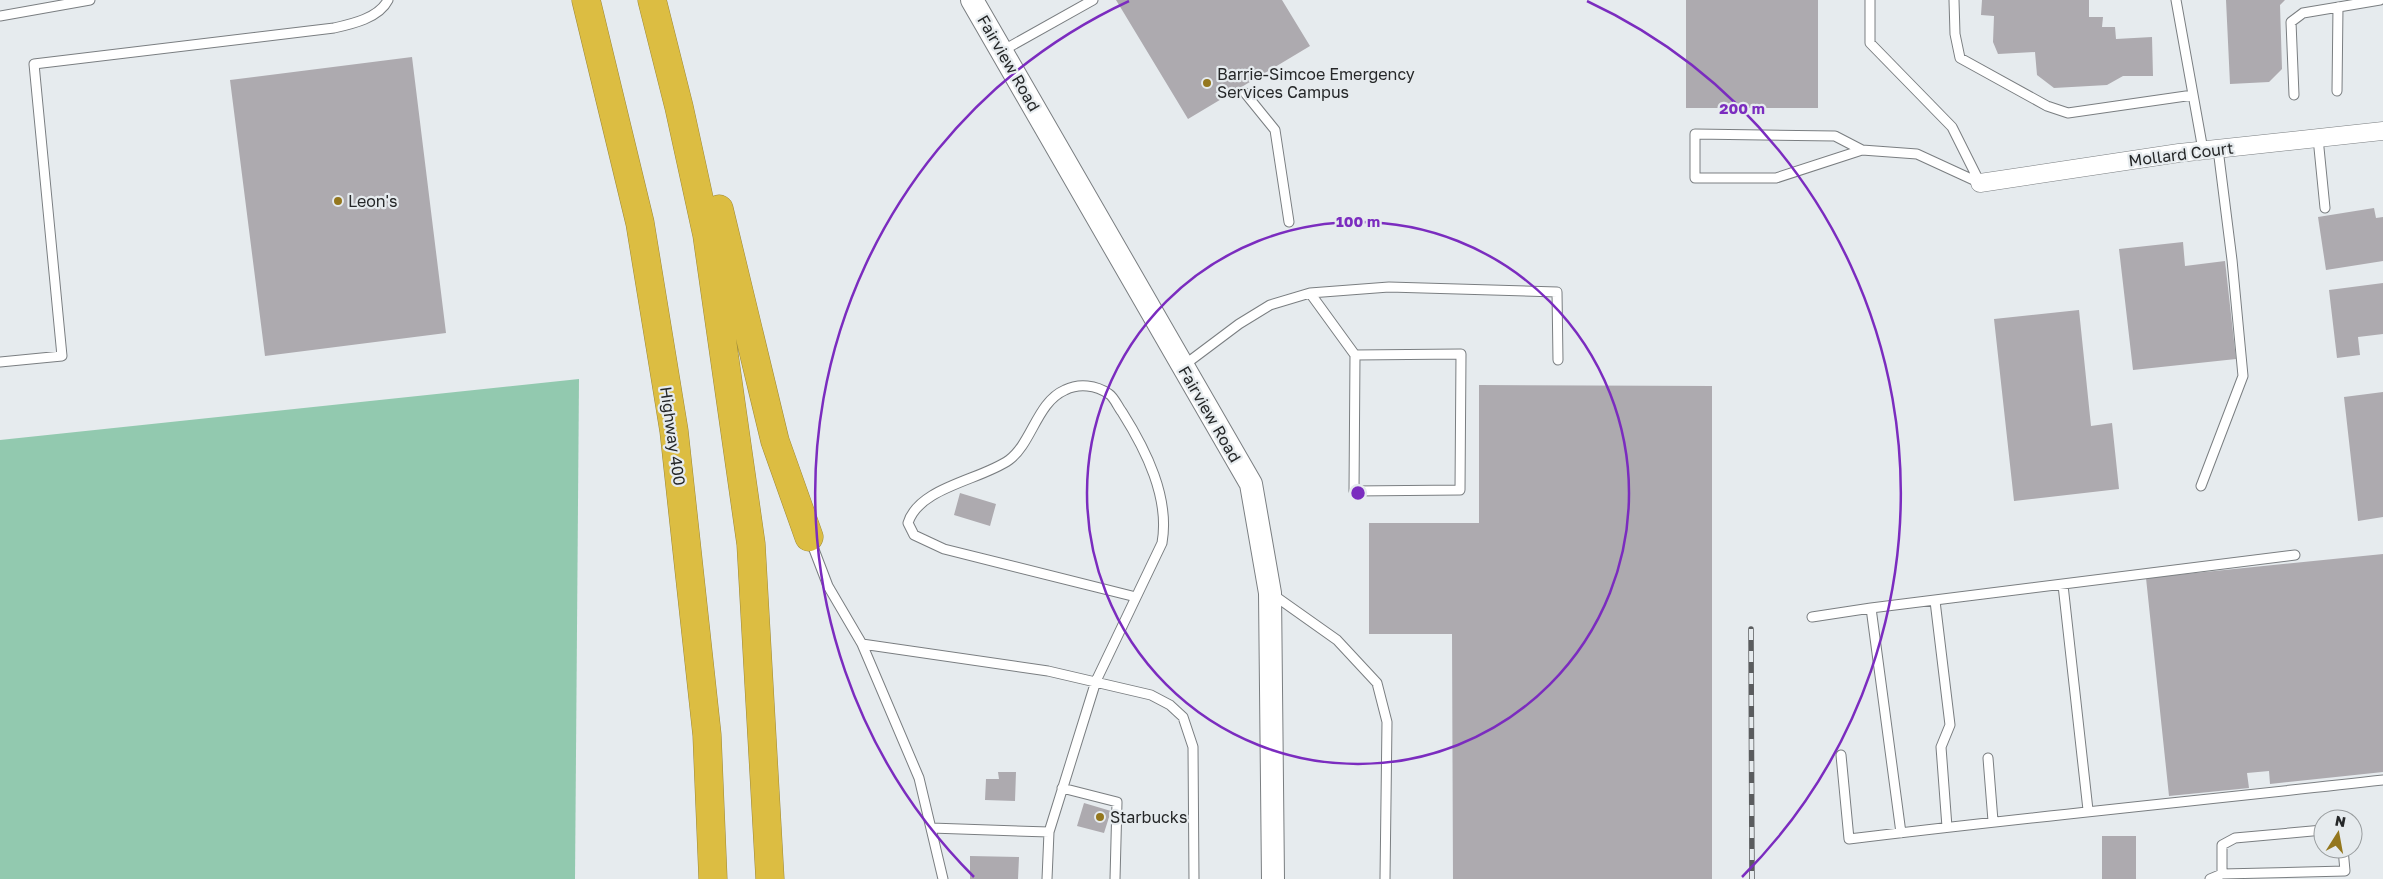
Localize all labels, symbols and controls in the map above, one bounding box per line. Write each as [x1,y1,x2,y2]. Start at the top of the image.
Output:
street label: Fairview Road [973,11,1045,115]
place label: Barrie-Simcoe Emergency Services Campus [1217,64,1415,102]
marker: Barrie-Simcoe Emergency Services Campus [1201,77,1213,89]
text: 200 m [1719,99,1765,117]
street label: Mollard Court [2127,138,2235,170]
place label: Leon's [348,191,398,211]
marker: Leon's [332,195,344,207]
text: 100 m [1336,212,1380,230]
street label: Fairview Road [1174,362,1246,466]
street label: Highway 400 [656,385,690,487]
centre of rings [1349,484,1367,502]
place label: Starbucks [1110,807,1187,827]
north arrow [2313,809,2363,859]
marker: Starbucks [1094,811,1106,823]
text: N [2334,811,2347,830]

